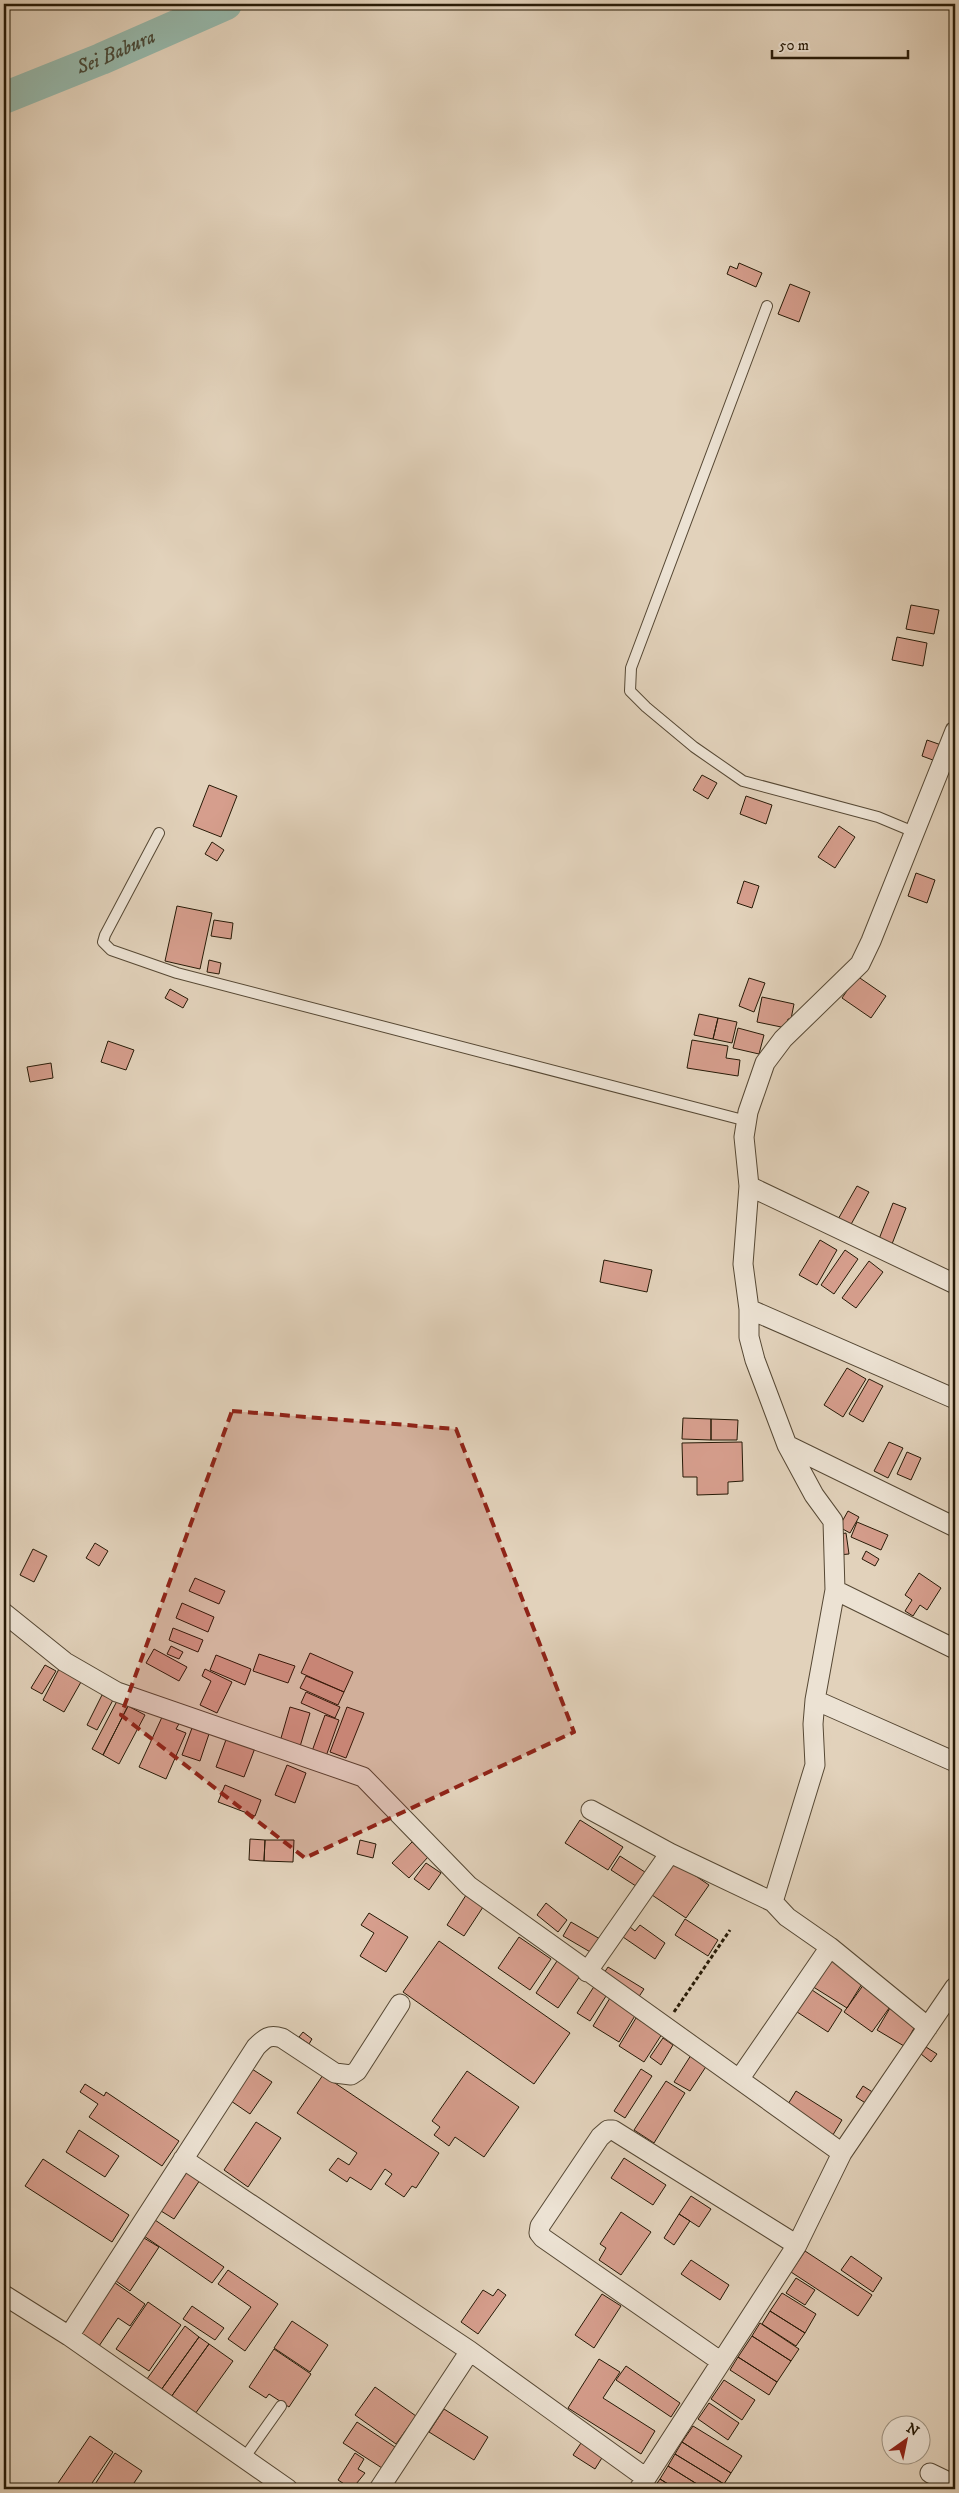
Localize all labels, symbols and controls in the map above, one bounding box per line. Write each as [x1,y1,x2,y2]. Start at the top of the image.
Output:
water label: Sei Babura [72,24,159,80]
scale bar [772,28,908,60]
text: 50 m [779,36,809,55]
north arrow [882,2416,932,2466]
text: N [903,2419,923,2441]

